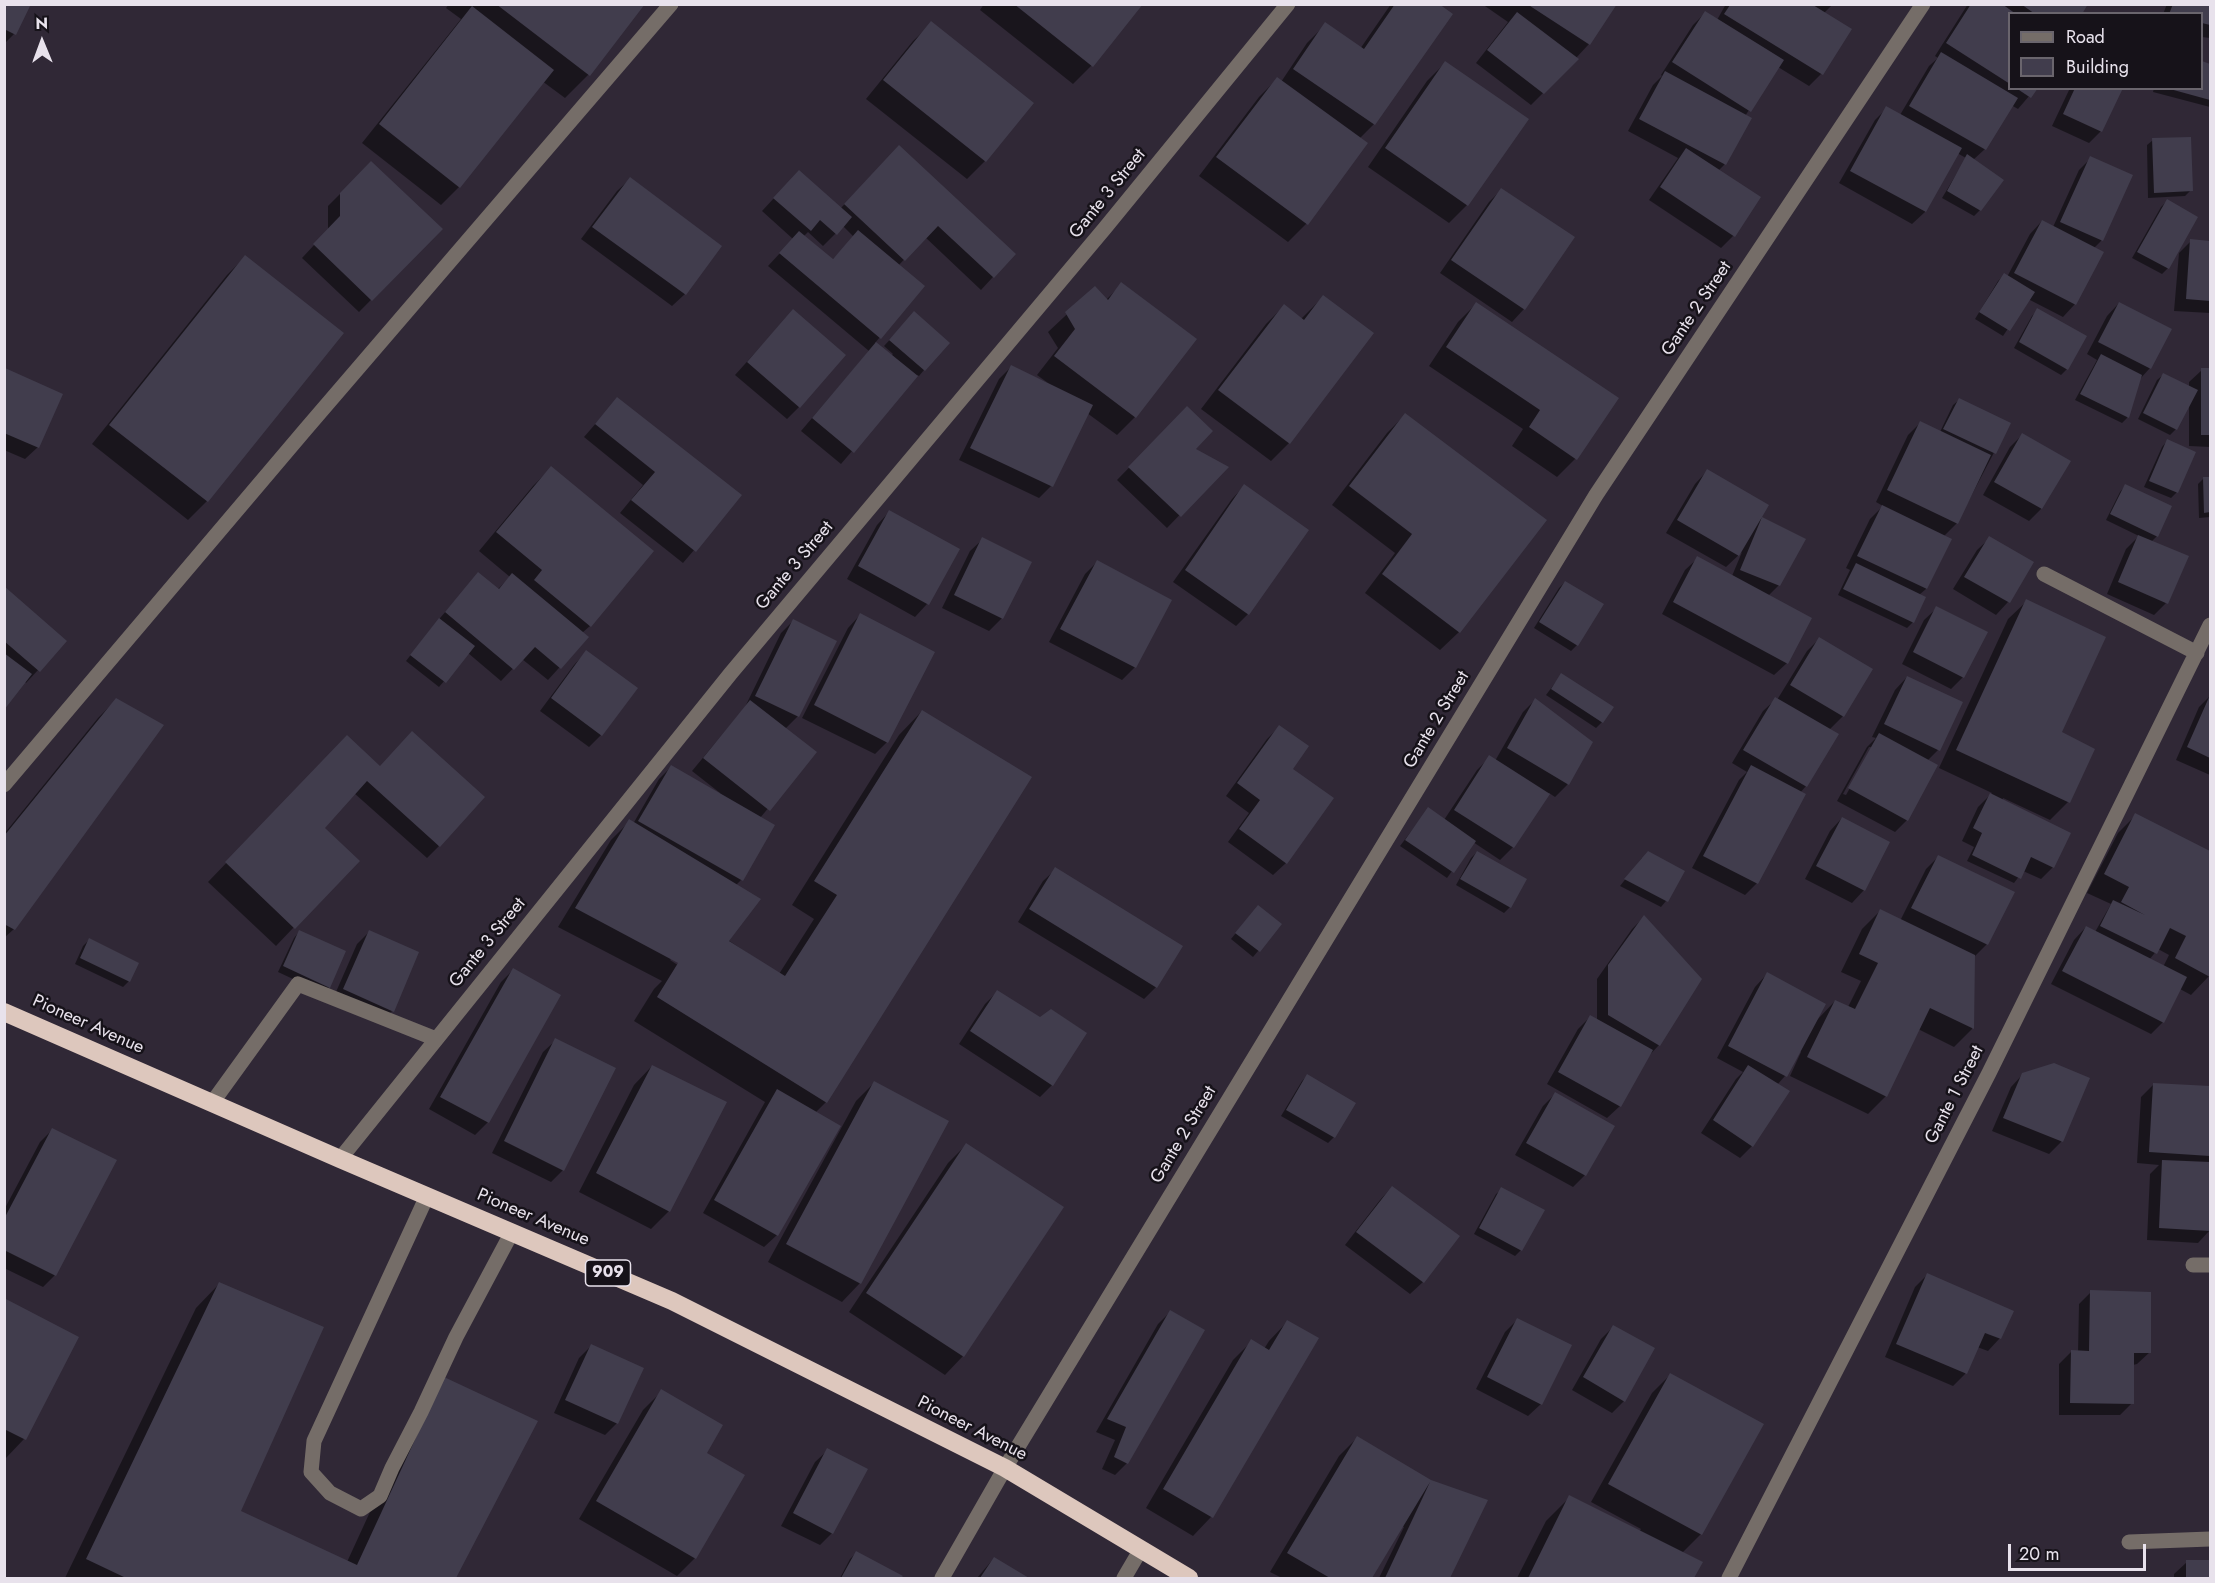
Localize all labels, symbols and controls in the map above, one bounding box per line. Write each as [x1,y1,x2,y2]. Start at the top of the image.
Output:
north arrow [12,12,72,72]
text: N [35,12,48,35]
legend [2008,12,2203,90]
text: Road [2066,24,2105,50]
text: Building [2066,54,2129,80]
street label: Gante 3 Street [1065,145,1151,243]
street label: Gante 2 Street [1657,258,1737,360]
street label: Gante 3 Street [752,517,838,615]
street label: Gante 2 Street [1400,667,1474,773]
street label: Gante 3 Street [445,894,531,992]
street label: Pioneer Avenue [29,991,147,1059]
street label: Gante 1 Street [1921,1042,1989,1148]
street label: Gante 2 Street [1147,1082,1221,1188]
street label: Pioneer Avenue [474,1185,592,1251]
road number: 909 [586,1260,630,1286]
street label: Pioneer Avenue [914,1392,1030,1466]
scale bar [2011,1532,2149,1570]
text: 20 m [2019,1541,2059,1567]

